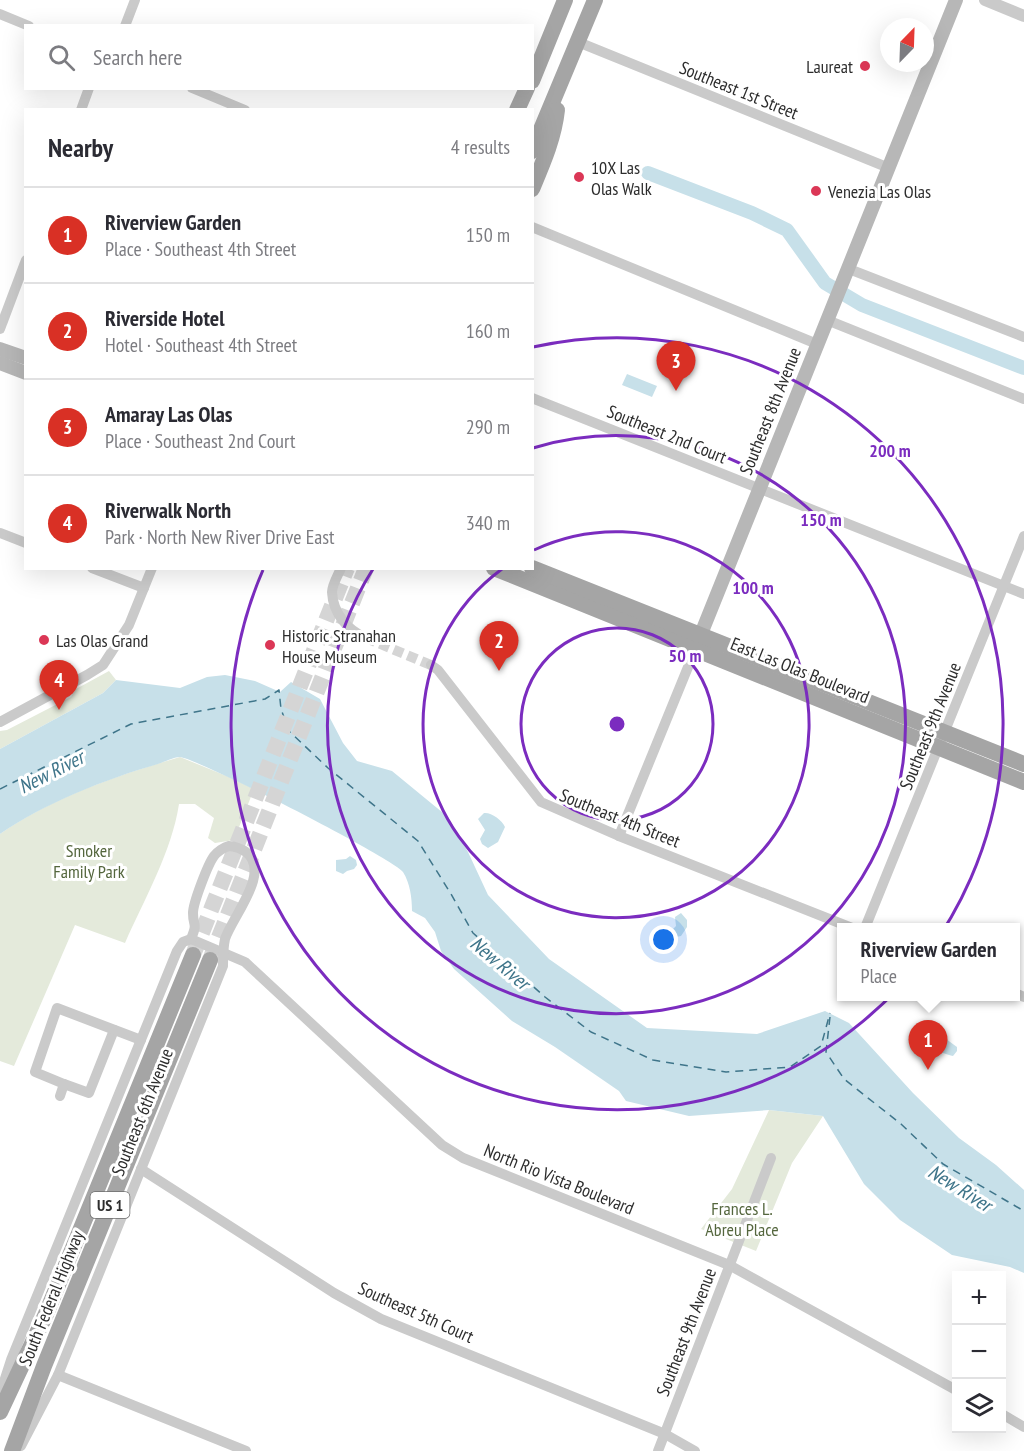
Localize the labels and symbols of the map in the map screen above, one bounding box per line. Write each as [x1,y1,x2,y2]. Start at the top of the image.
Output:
north arrow [880,18,934,72]
place label: Laureat [806,55,853,78]
street label: Southeast 1st Street [676,56,802,124]
marker: Laureat [858,59,872,73]
place label: 10X Las Olas Walk [591,156,652,200]
marker: 10X Las Olas Walk [572,170,586,184]
place label: Venezia Las Olas [827,180,931,203]
marker: Venezia Las Olas [809,184,823,198]
pin: 3 [656,342,696,391]
street label: Southeast 8th Avenue [734,344,806,478]
street label: Southeast 2nd Court [604,400,730,468]
text: 200 m [869,439,911,462]
text: 150 m [800,508,842,531]
text: 100 m [732,576,774,599]
pin: 2 [480,622,518,671]
place label: Historic Stranahan House Museum [282,624,396,668]
place label: Las Olas Grand [56,629,148,652]
street label: East Las Olas Boulevard [727,632,873,708]
marker: Las Olas Grand [37,633,51,647]
marker: Historic Stranahan House Museum [263,638,277,652]
text: 50 m [669,644,701,667]
street label: Southeast 9th Avenue [894,659,966,793]
pin: 4 [40,660,78,710]
centre of rings [607,714,627,734]
water label: New River [14,743,90,799]
street label: Southeast 4th Street [556,783,684,853]
park label: Smoker Family Park [53,839,125,883]
your location [649,925,678,954]
water label: New River [465,931,537,997]
pin: 1 [908,1020,948,1070]
street label: Southeast 6th Avenue [106,1045,178,1179]
street label: North Rio Vista Boulevard [481,1138,637,1220]
water label: New River [923,1158,999,1219]
road number: US 1 [90,1192,130,1218]
park label: Frances L. Abreu Place [705,1197,779,1241]
street label: South Federal Highway [13,1227,89,1369]
street label: Southeast 9th Avenue [651,1265,721,1399]
street label: Southeast 5th Court [355,1276,477,1348]

